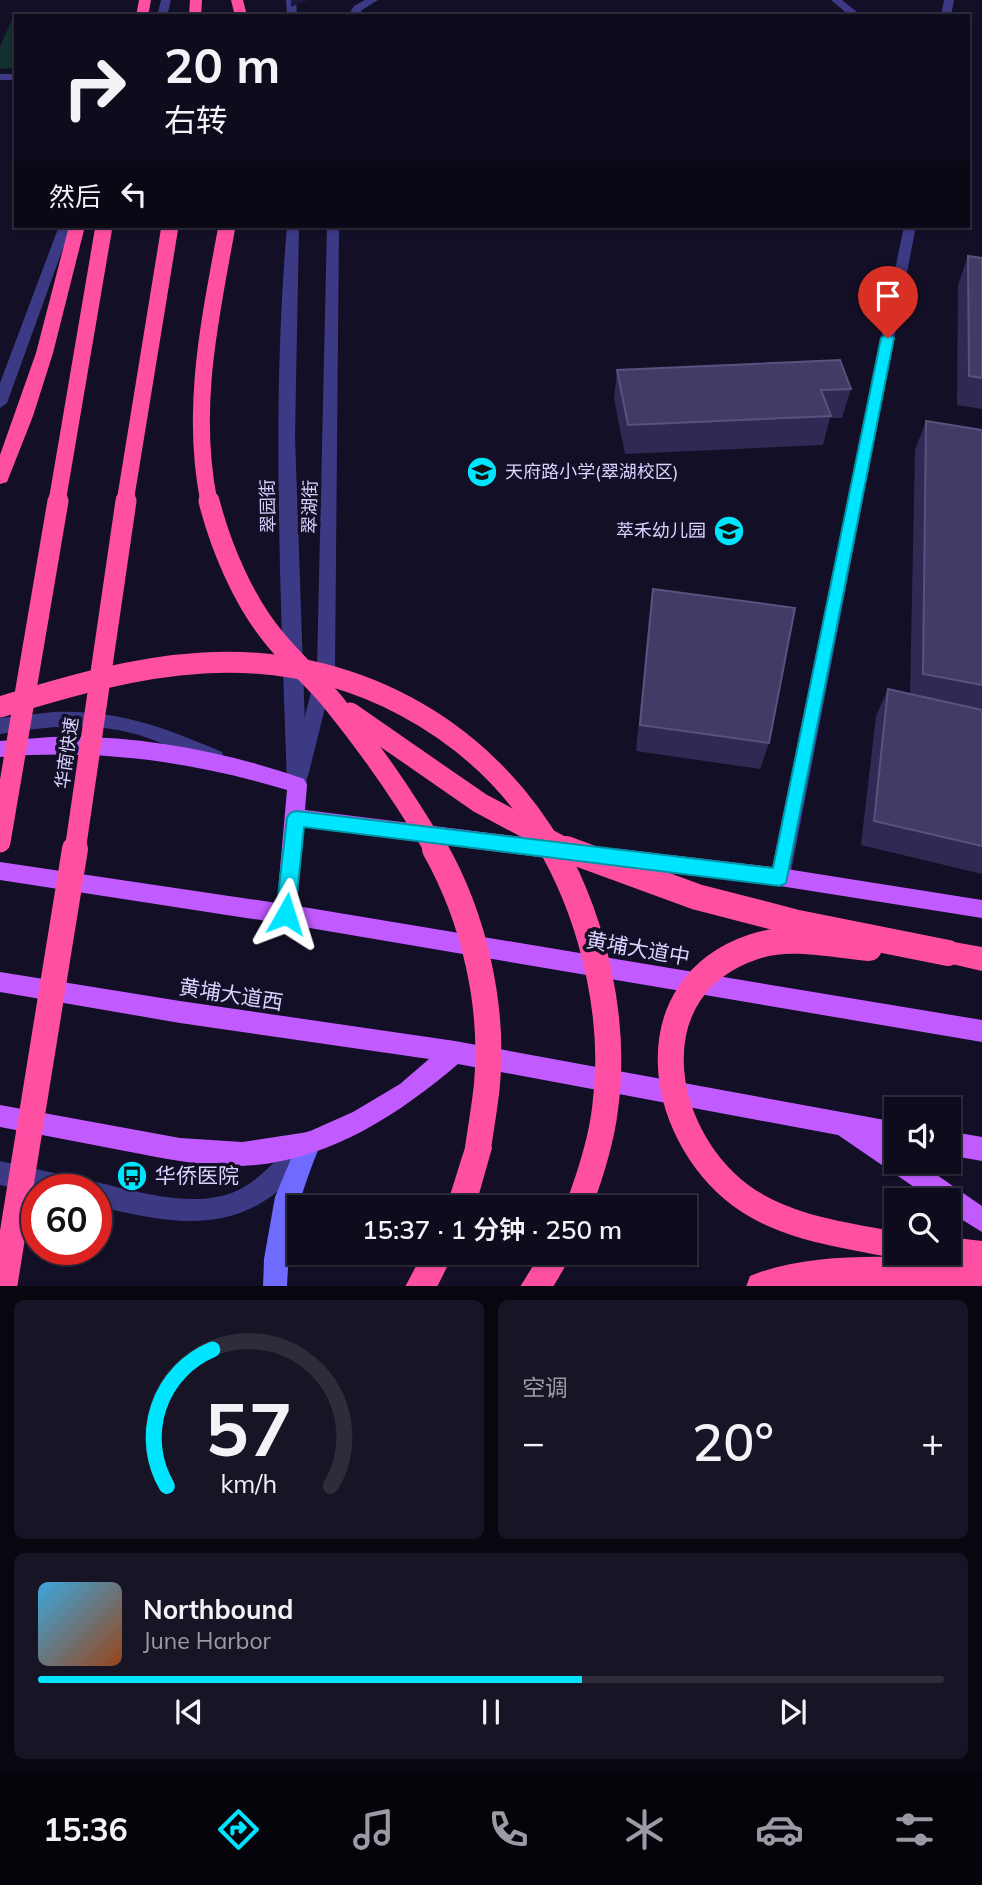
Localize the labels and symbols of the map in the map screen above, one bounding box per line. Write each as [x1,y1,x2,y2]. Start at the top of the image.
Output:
pin [858,266,918,338]
school or university icon: 天府路小学(翠湖校区) [465,455,499,489]
place label: 天府路小学(翠湖校区) [505,460,678,483]
street label: 翠园街 [256,479,279,533]
street label: 翠湖街 [298,480,321,534]
school or university icon: 萃禾幼儿园 [712,514,746,548]
place label: 萃禾幼儿园 [616,519,706,542]
street label: 华南快速 [50,716,83,790]
position arrow [249,877,323,951]
street label: 黄埔大道中 [584,926,692,970]
street label: 黄埔大道西 [177,973,285,1015]
bus stop icon: 华侨医院 [115,1159,149,1193]
place label: 华侨医院 [155,1162,239,1188]
speed limit sign: 60 [21,1174,112,1265]

